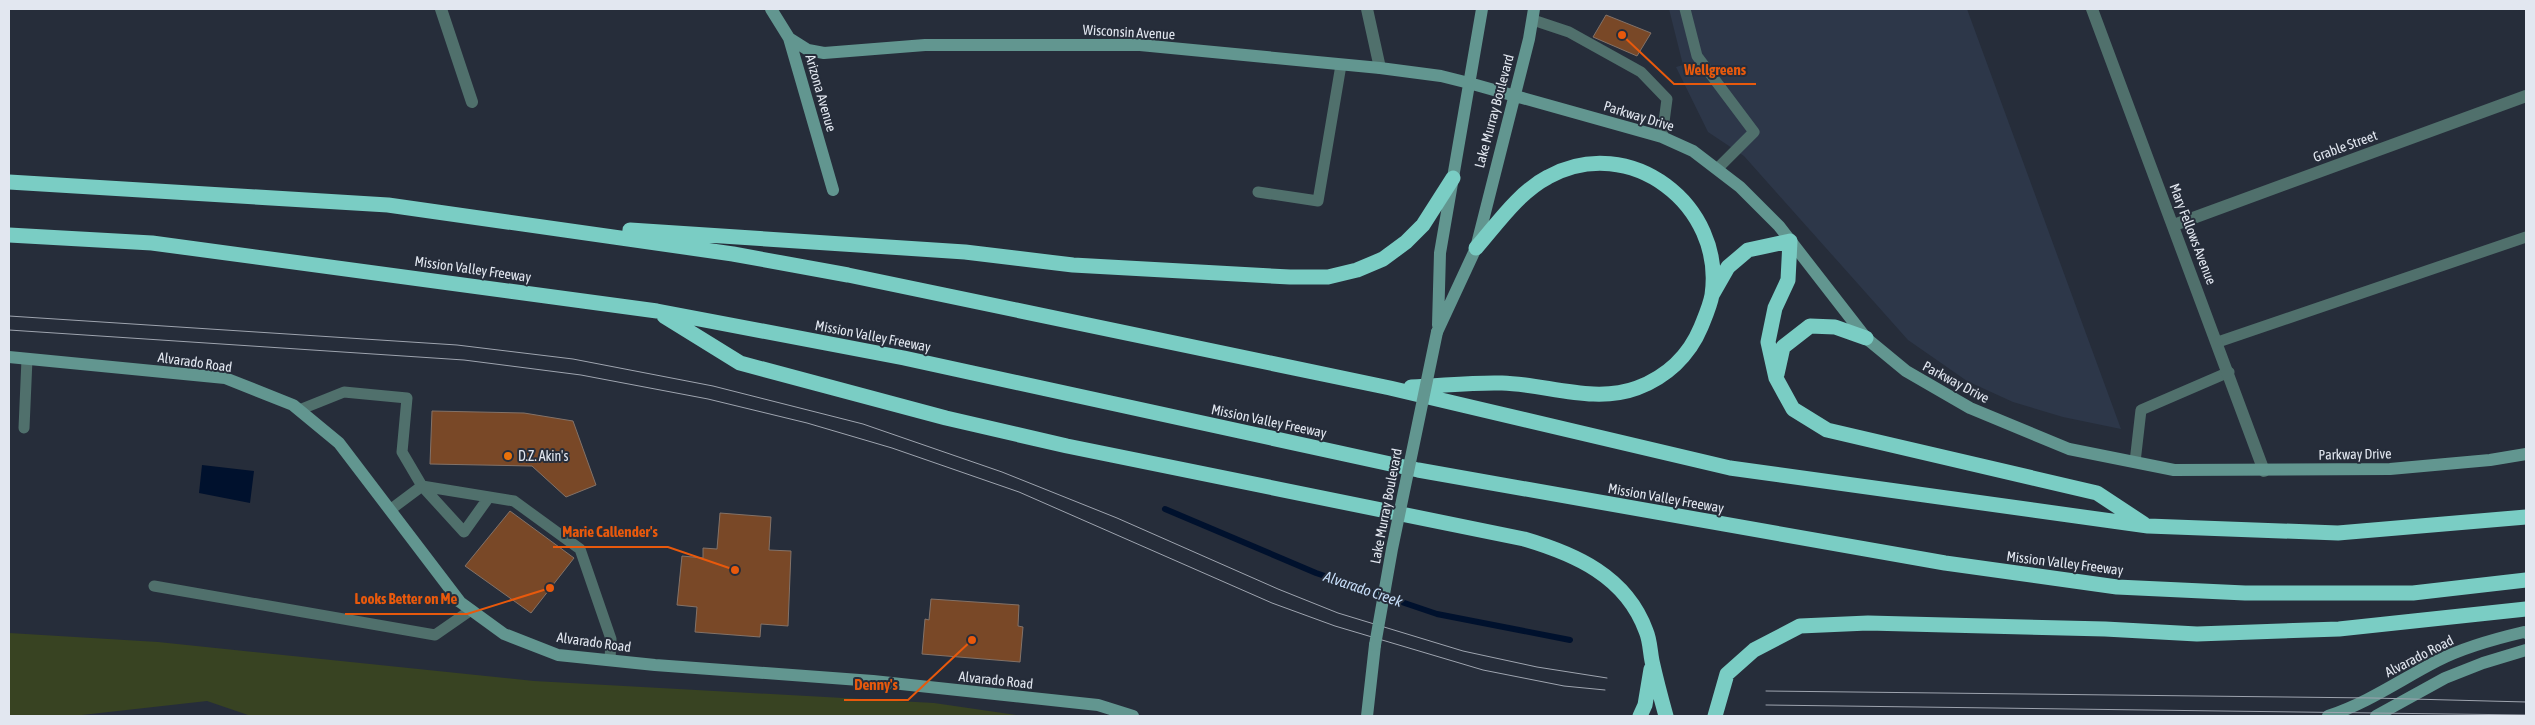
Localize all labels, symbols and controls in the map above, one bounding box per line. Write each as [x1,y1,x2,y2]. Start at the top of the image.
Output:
street label: Wisconsin Avenue [1082,22,1176,42]
street label: Lake Murray Boulevard [1471,52,1517,170]
street label: Arizona Avenue [802,53,840,133]
callout: Wellgreens [1674,54,1756,84]
text: Wellgreens [1683,61,1747,78]
street label: Parkway Drive [1602,98,1676,134]
street label: Grable Street [2311,127,2379,165]
street label: Mary Fellows Avenue [2166,181,2220,287]
street label: Mission Valley Freeway [414,253,533,285]
street label: Mission Valley Freeway [814,317,932,355]
street label: Alvarado Road [157,349,233,375]
street label: Parkway Drive [1920,358,1992,406]
street label: Mission Valley Freeway [1210,401,1328,441]
street label: Parkway Drive [2318,445,2392,463]
street label: Lake Murray Boulevard [1367,447,1405,565]
place label: D.Z. Akin's [518,448,568,464]
marker: D.Z. Akin's [502,450,514,462]
street label: Mission Valley Freeway [1607,480,1726,516]
callout: Marie Callender's [553,517,668,547]
text: Marie Callender's [562,523,658,540]
street label: Mission Valley Freeway [2006,548,2125,578]
water label: Alvarado Creek [1321,567,1405,610]
callout: Looks Better on Me [345,584,467,614]
text: Looks Better on Me [355,590,458,607]
street label: Alvarado Road [556,629,632,655]
street label: Alvarado Road [2382,632,2456,680]
street label: Alvarado Road [958,668,1034,692]
callout: Denny's [844,670,908,700]
text: Denny's [854,676,899,693]

